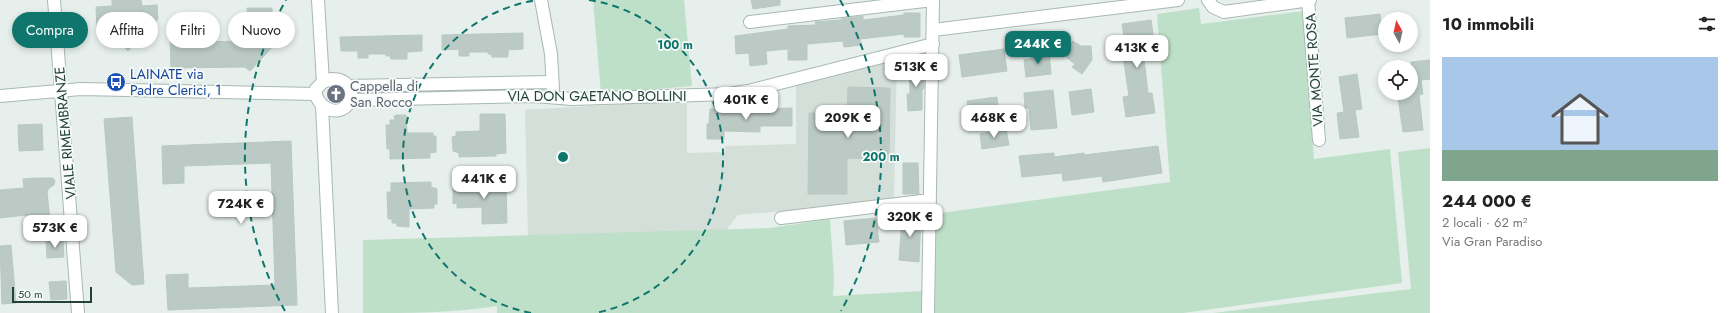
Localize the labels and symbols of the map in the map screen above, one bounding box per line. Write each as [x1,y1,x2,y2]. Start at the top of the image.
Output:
street label: VIA MONTE ROSA [1300,12,1328,127]
north arrow [1378,12,1418,52]
pin: 244K € [1005,31,1071,65]
pin: 413K € [1104,35,1170,69]
text: 100 m [657,36,693,54]
pin: 513K € [883,54,949,88]
place label: LAINATE via Padre Clerici, 1 [130,64,222,100]
street label: VIALE RIMEMBRANZE [49,66,81,200]
bus stop icon: LAINATE via Padre Clerici, 1 [105,71,127,93]
place label: Cappella di San Rocco [350,76,419,112]
church icon: Cappella di San Rocco [325,83,347,105]
street label: VIA DON GAETANO BOLLINI [508,86,686,106]
pin: 401K € [713,87,779,121]
pin: 209K € [815,105,881,139]
pin: 468K € [961,105,1027,139]
text: 200 m [862,148,900,166]
centre of rings [556,150,570,164]
pin: 441K € [451,166,517,200]
pin: 724K € [208,191,274,225]
pin: 320K € [877,204,943,238]
pin: 573K € [22,215,88,249]
scale bar [12,285,92,304]

